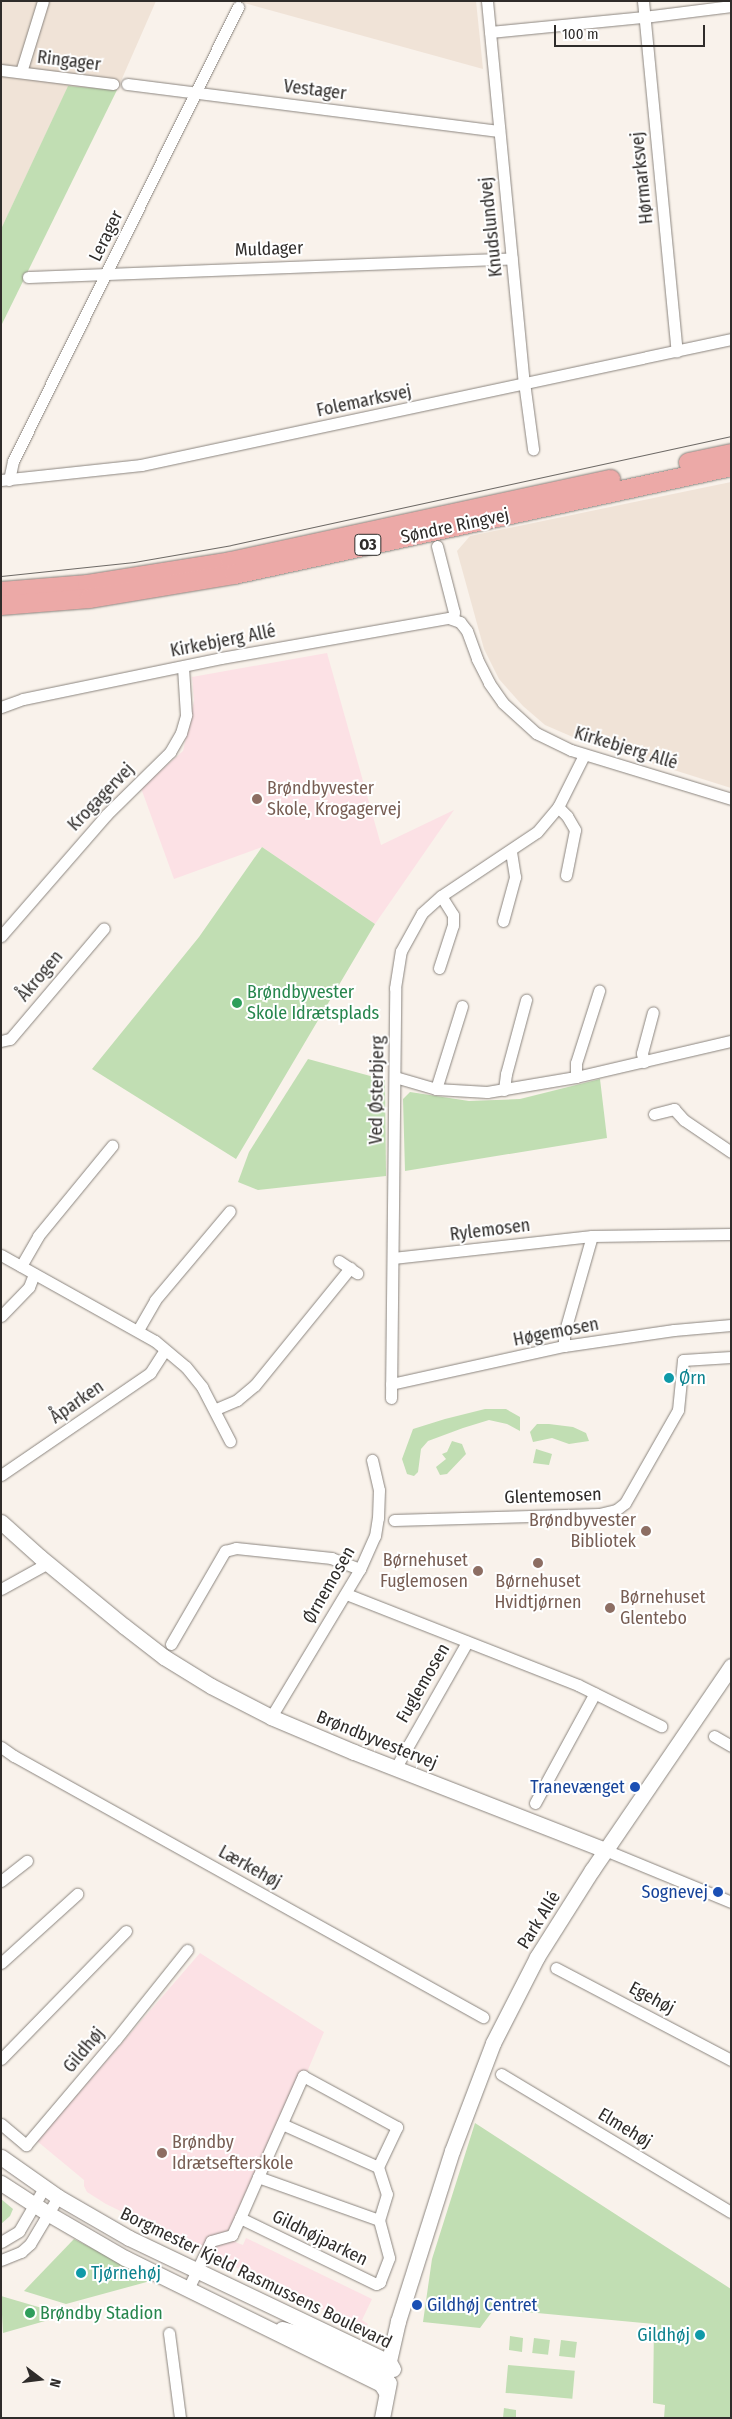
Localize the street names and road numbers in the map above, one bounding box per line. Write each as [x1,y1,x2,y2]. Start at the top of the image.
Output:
street label: Ringager [36,46,102,76]
street label: Vestager [282,75,348,105]
street label: Hørmarksvej [626,131,658,225]
street label: Knudslundvej [475,176,507,278]
street label: Lerager [84,207,128,265]
street label: Muldager [234,237,304,261]
street label: Folemarksvej [315,380,413,422]
street label: Søndre Ringvej [399,504,511,548]
road number: O3 [354,532,382,558]
street label: Kirkebjerg Allé [168,620,278,662]
street label: Kirkebjerg Allé [572,722,680,774]
street label: Krogagervej [63,758,139,836]
street label: Åkrogen [13,946,67,1006]
street label: Ved Østerbjerg [365,1035,389,1145]
street label: Rylemosen [449,1214,531,1246]
street label: Høgemosen [511,1313,601,1351]
street label: Åparken [46,1376,108,1428]
street label: Glentemosen [504,1484,602,1508]
street label: Ørnemosen [298,1543,360,1627]
street label: Fuglemosen [392,1639,454,1727]
street label: Brøndbyvestervej [313,1706,441,1774]
street label: Lærkehøj [215,1841,285,1893]
street label: Park Allé [513,1887,565,1953]
street label: Egehøj [625,1977,679,2019]
street label: Gildhøj [59,2023,109,2077]
street label: Elmehøj [594,2103,656,2153]
street label: Borgmester Kjeld Rasmussens Boulevard [117,2203,395,2353]
street label: Gildhøjparken [269,2206,371,2270]

